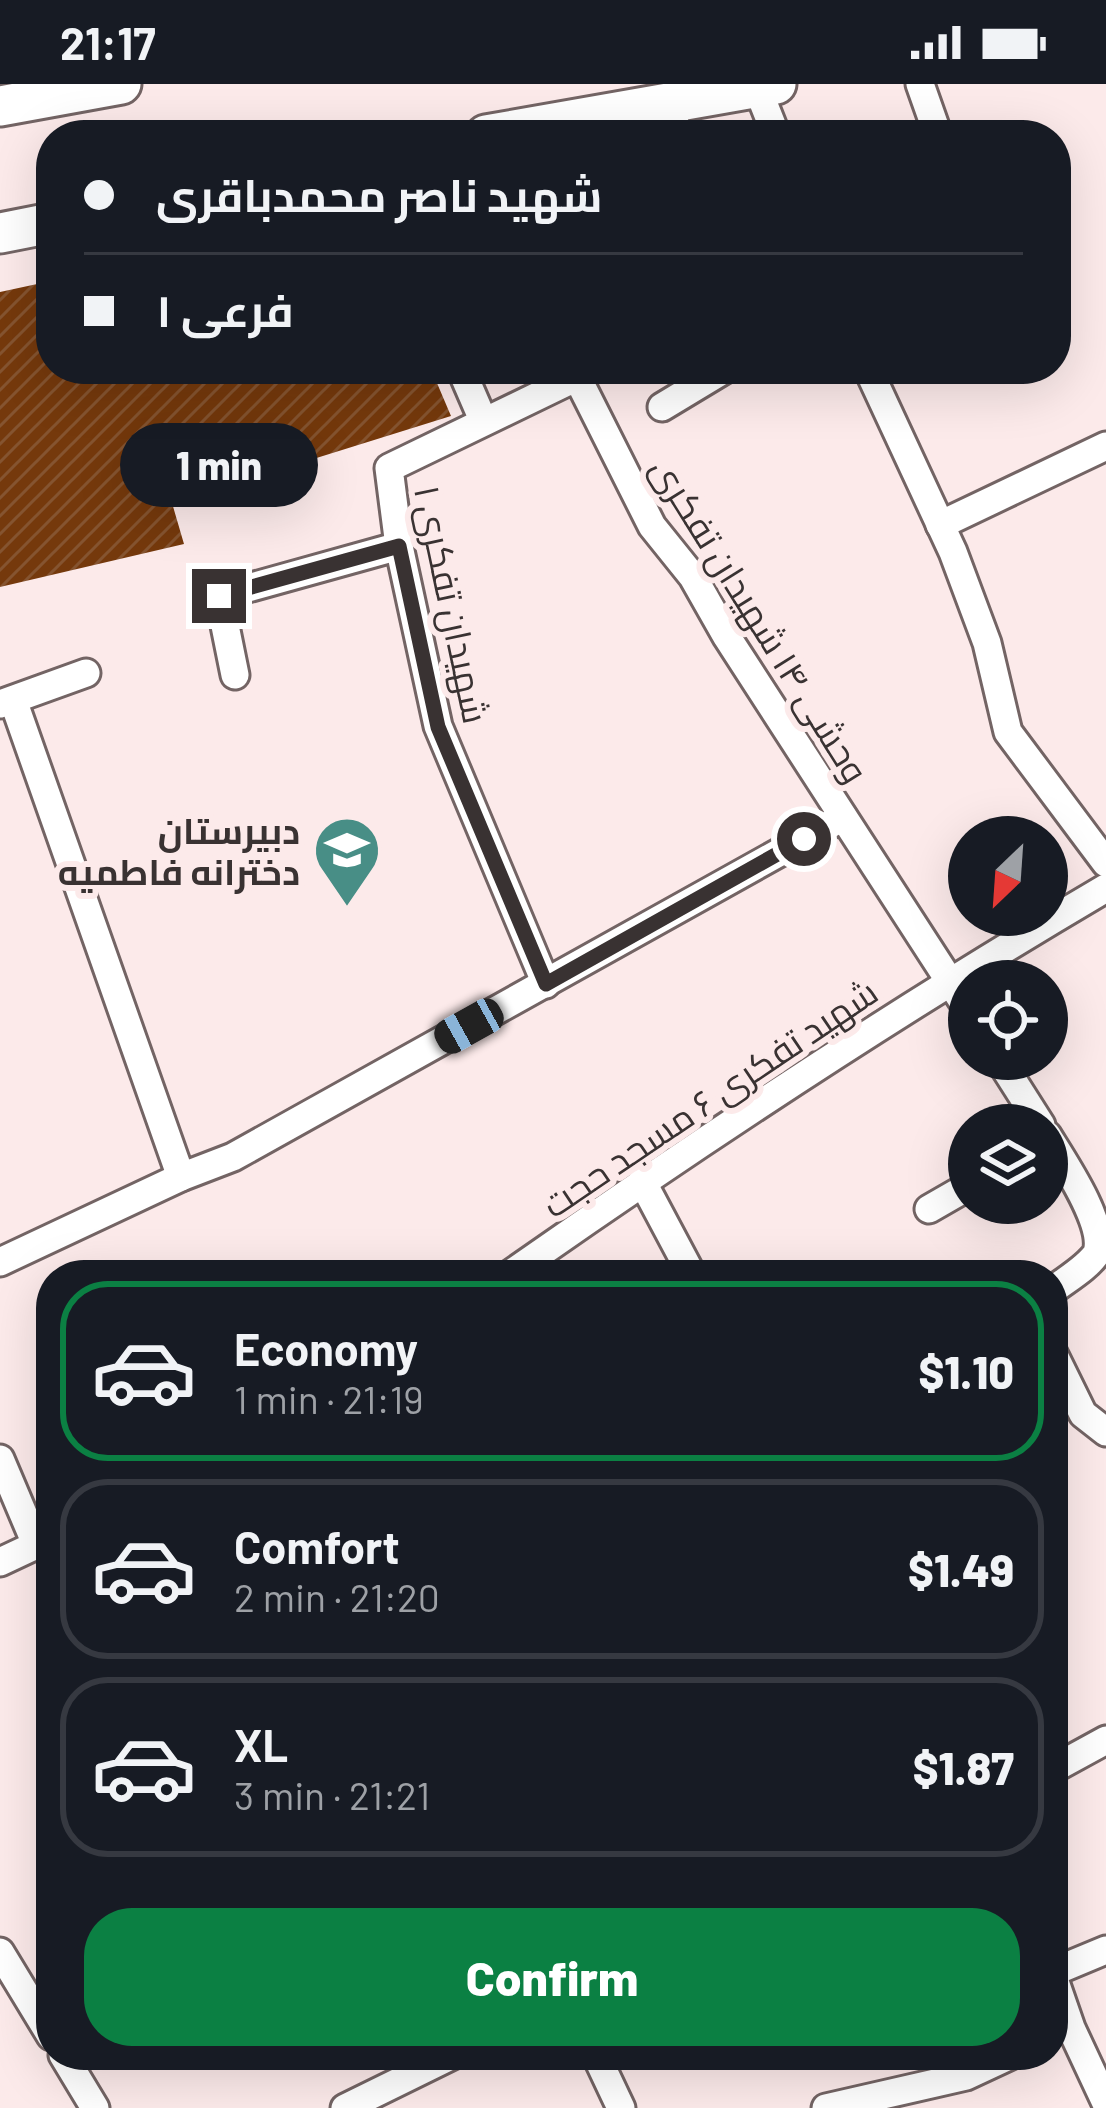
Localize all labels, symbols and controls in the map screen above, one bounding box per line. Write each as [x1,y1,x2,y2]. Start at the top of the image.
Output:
text: 21:17 [60,15,156,69]
text: شهید ناصر محمدباقری [156,167,602,221]
text: فرعی ۱ [156,282,294,336]
callout: 1 min [120,422,318,506]
text: 1 min [176,441,262,488]
street label: وحشی ۱۴ شهیدان تفکری [642,448,879,791]
street label: شهیدان تفکری ۱ [405,481,499,727]
route end [192,569,246,623]
place label: دبیرستان دخترانه فاطمیه [58,808,300,894]
route start [777,812,831,866]
school or university icon: دبیرستان دخترانه فاطمیه [312,815,382,909]
north arrow [948,816,1068,936]
map controls [948,816,1068,1224]
button: locate [948,960,1068,1080]
street label: شهید تفکری ۶ مسجد حجت [533,969,886,1227]
car [429,993,509,1059]
button: layers [948,1104,1068,1224]
icon: car [90,1317,198,1425]
text: Economy [234,1321,418,1375]
text: $1.10 [918,1344,1014,1398]
text: 1 min · 21:19 [234,1375,424,1422]
icon: car [90,1515,198,1623]
text: Comfort [234,1519,400,1573]
text: $1.49 [908,1542,1014,1596]
text: 2 min · 21:20 [234,1573,440,1620]
icon: car [90,1713,198,1821]
text: XL [234,1717,288,1771]
text: $1.87 [913,1740,1014,1794]
text: 3 min · 21:21 [234,1771,430,1818]
button: Confirm [84,1908,1020,2046]

